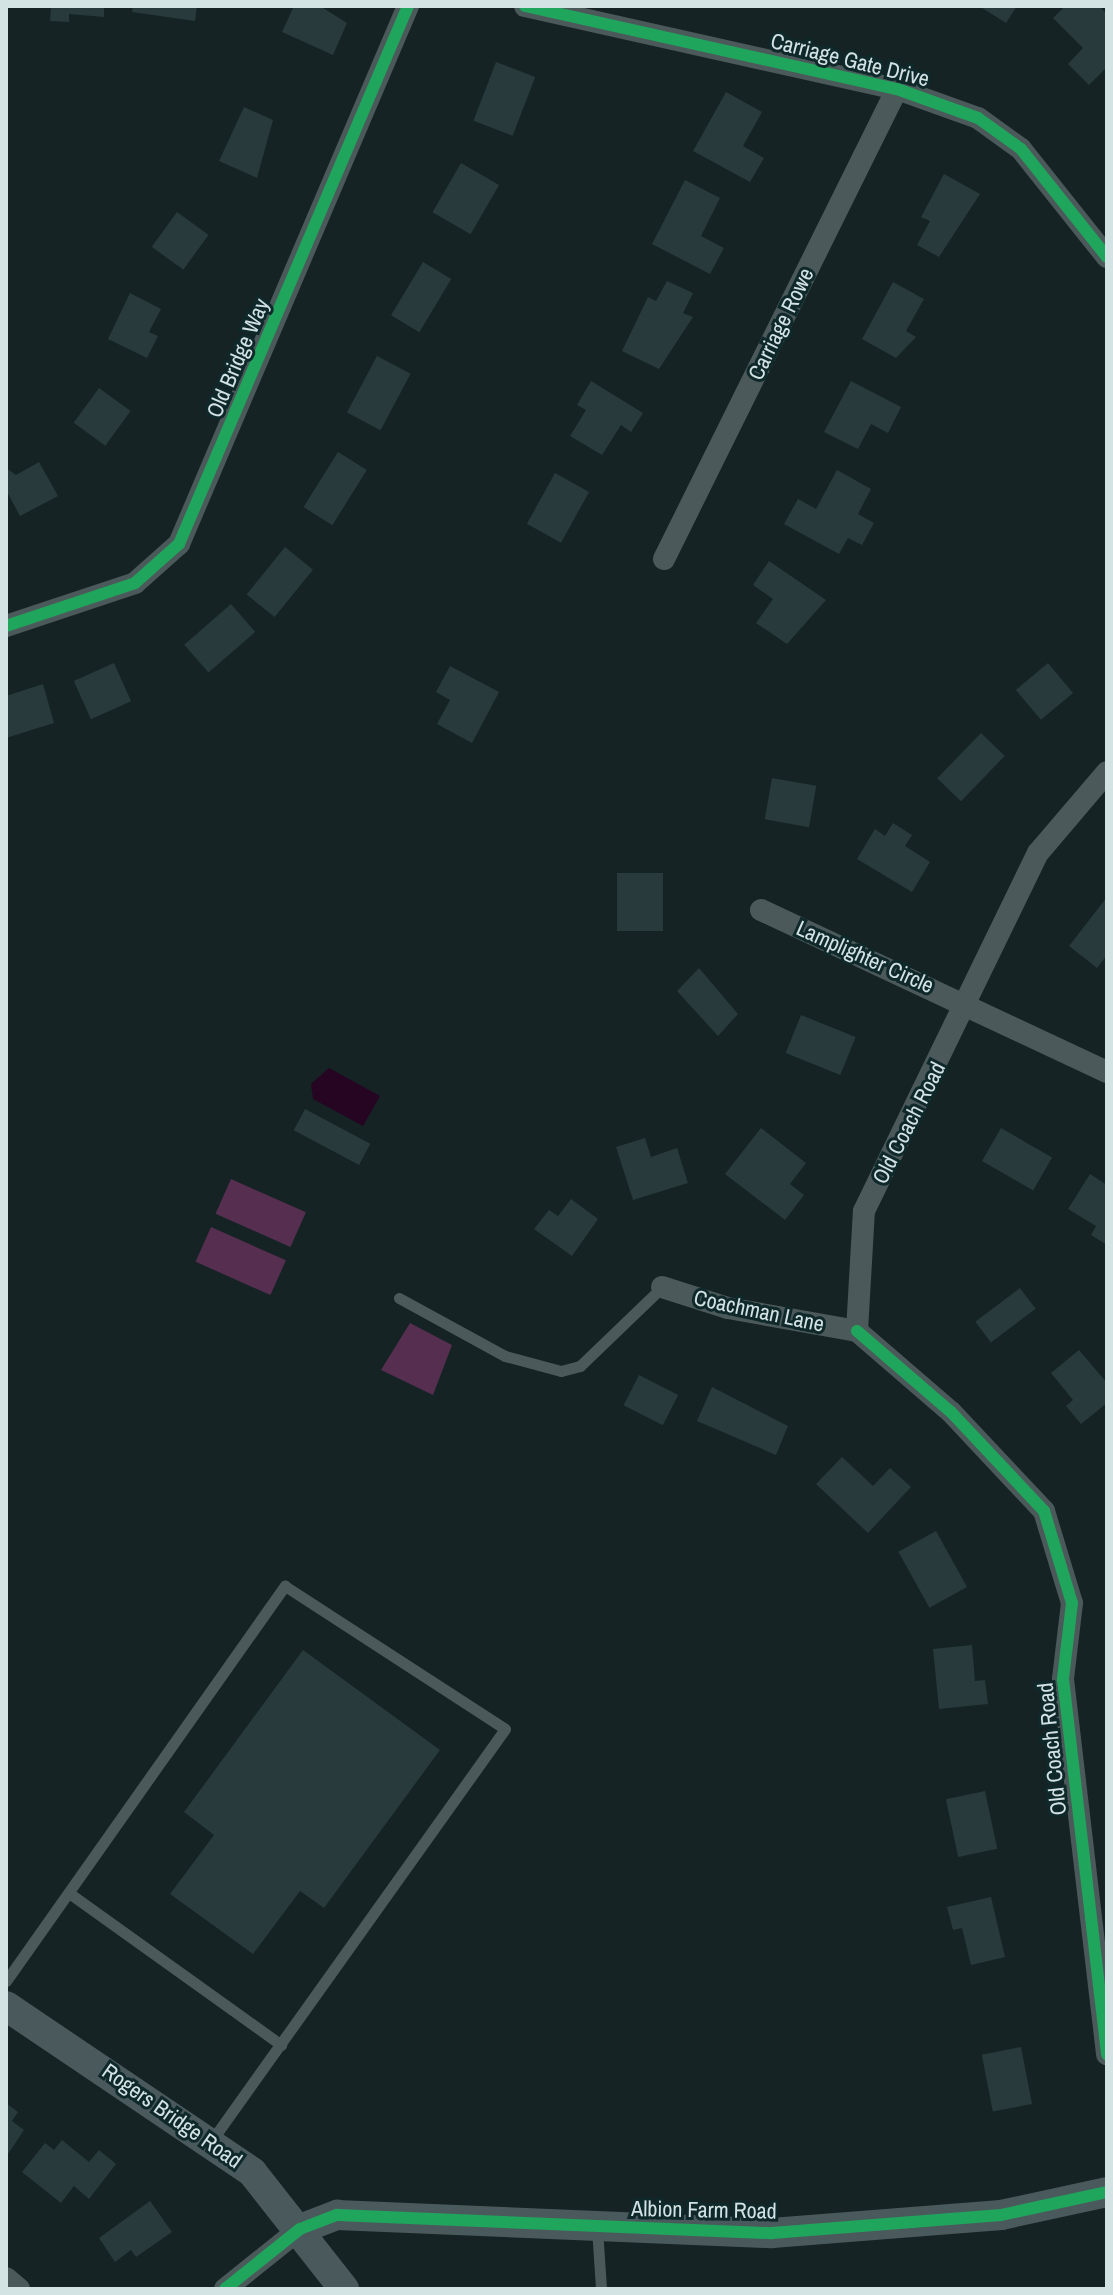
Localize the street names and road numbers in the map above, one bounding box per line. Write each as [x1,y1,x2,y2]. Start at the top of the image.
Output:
street label: Carriage Gate Drive [768,28,932,92]
street label: Carriage Rowe [743,264,819,384]
street label: Old Bridge Way [201,295,275,421]
street label: Lamplighter Circle [792,915,938,999]
street label: Old Coach Road [867,1058,951,1188]
street label: Coachman Lane [692,1284,826,1338]
street label: Old Coach Road [1032,1681,1072,1817]
street label: Rogers Bridge Road [97,2058,247,2174]
street label: Albion Farm Road [631,2196,777,2224]

